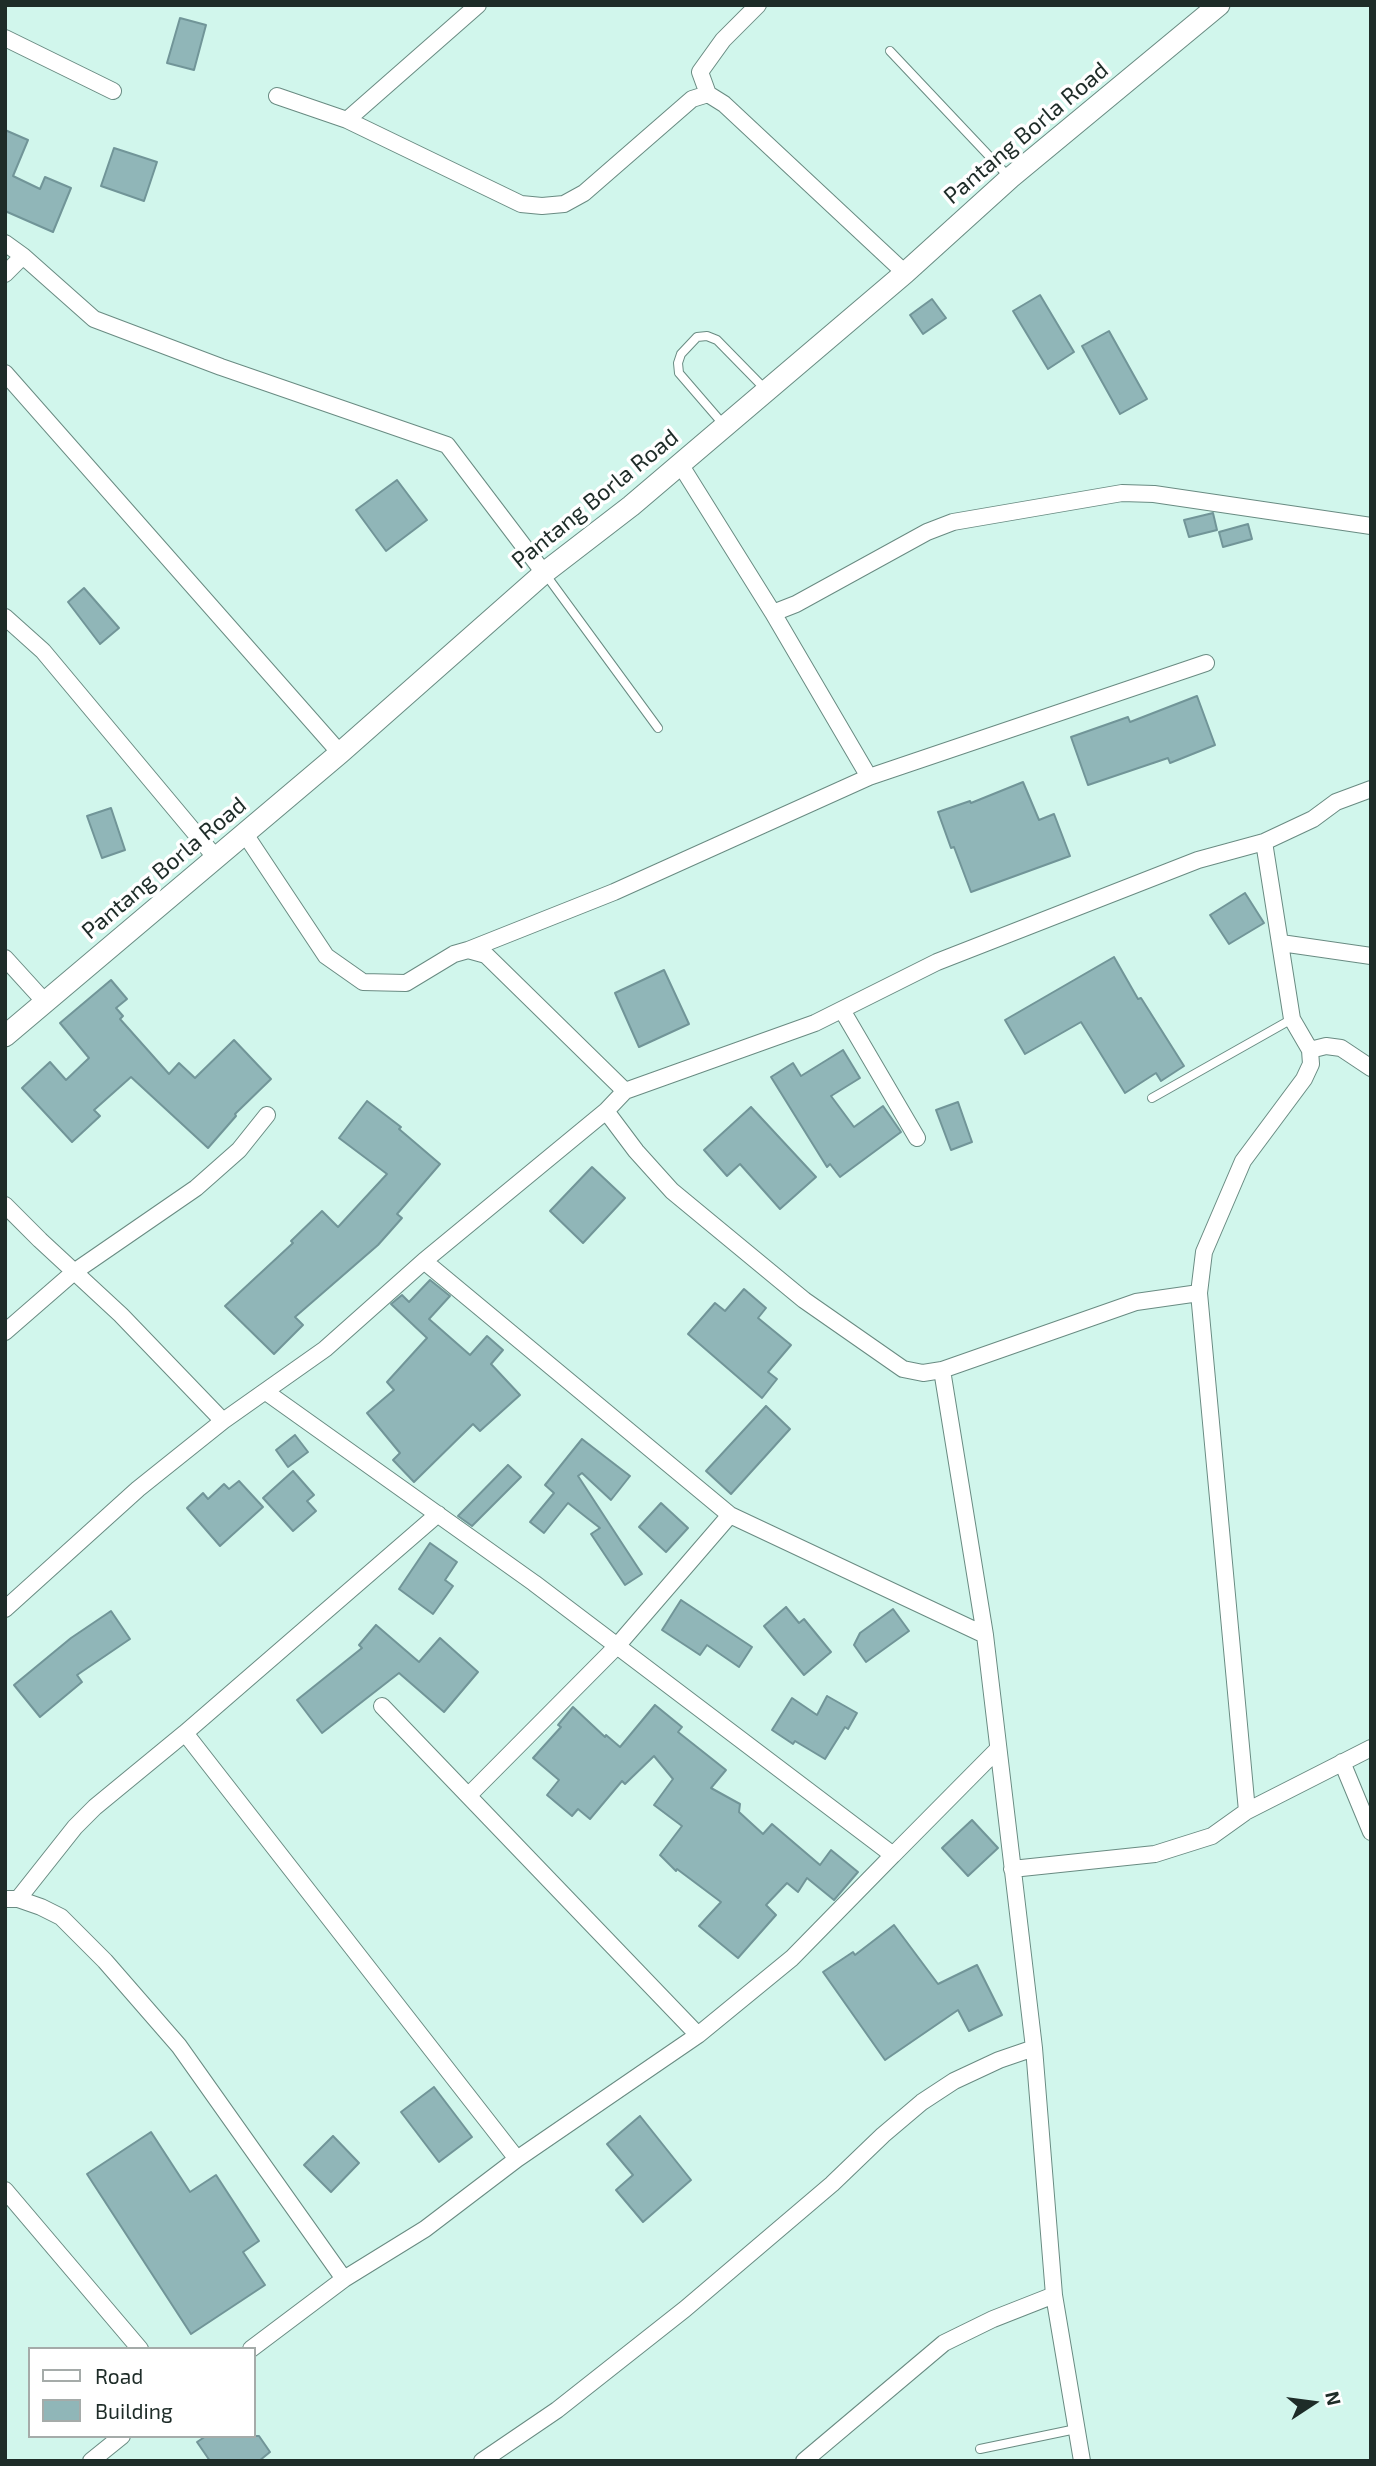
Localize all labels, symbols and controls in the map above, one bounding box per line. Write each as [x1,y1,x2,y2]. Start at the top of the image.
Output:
street label: Pantang Borla Road [938,56,1114,210]
street label: Pantang Borla Road [506,423,684,575]
street label: Pantang Borla Road [76,791,252,945]
legend [28,2347,256,2438]
text: Road [95,2363,143,2388]
north arrow [1278,2368,1348,2438]
text: N [1321,2389,1347,2407]
text: Building [95,2398,173,2423]

